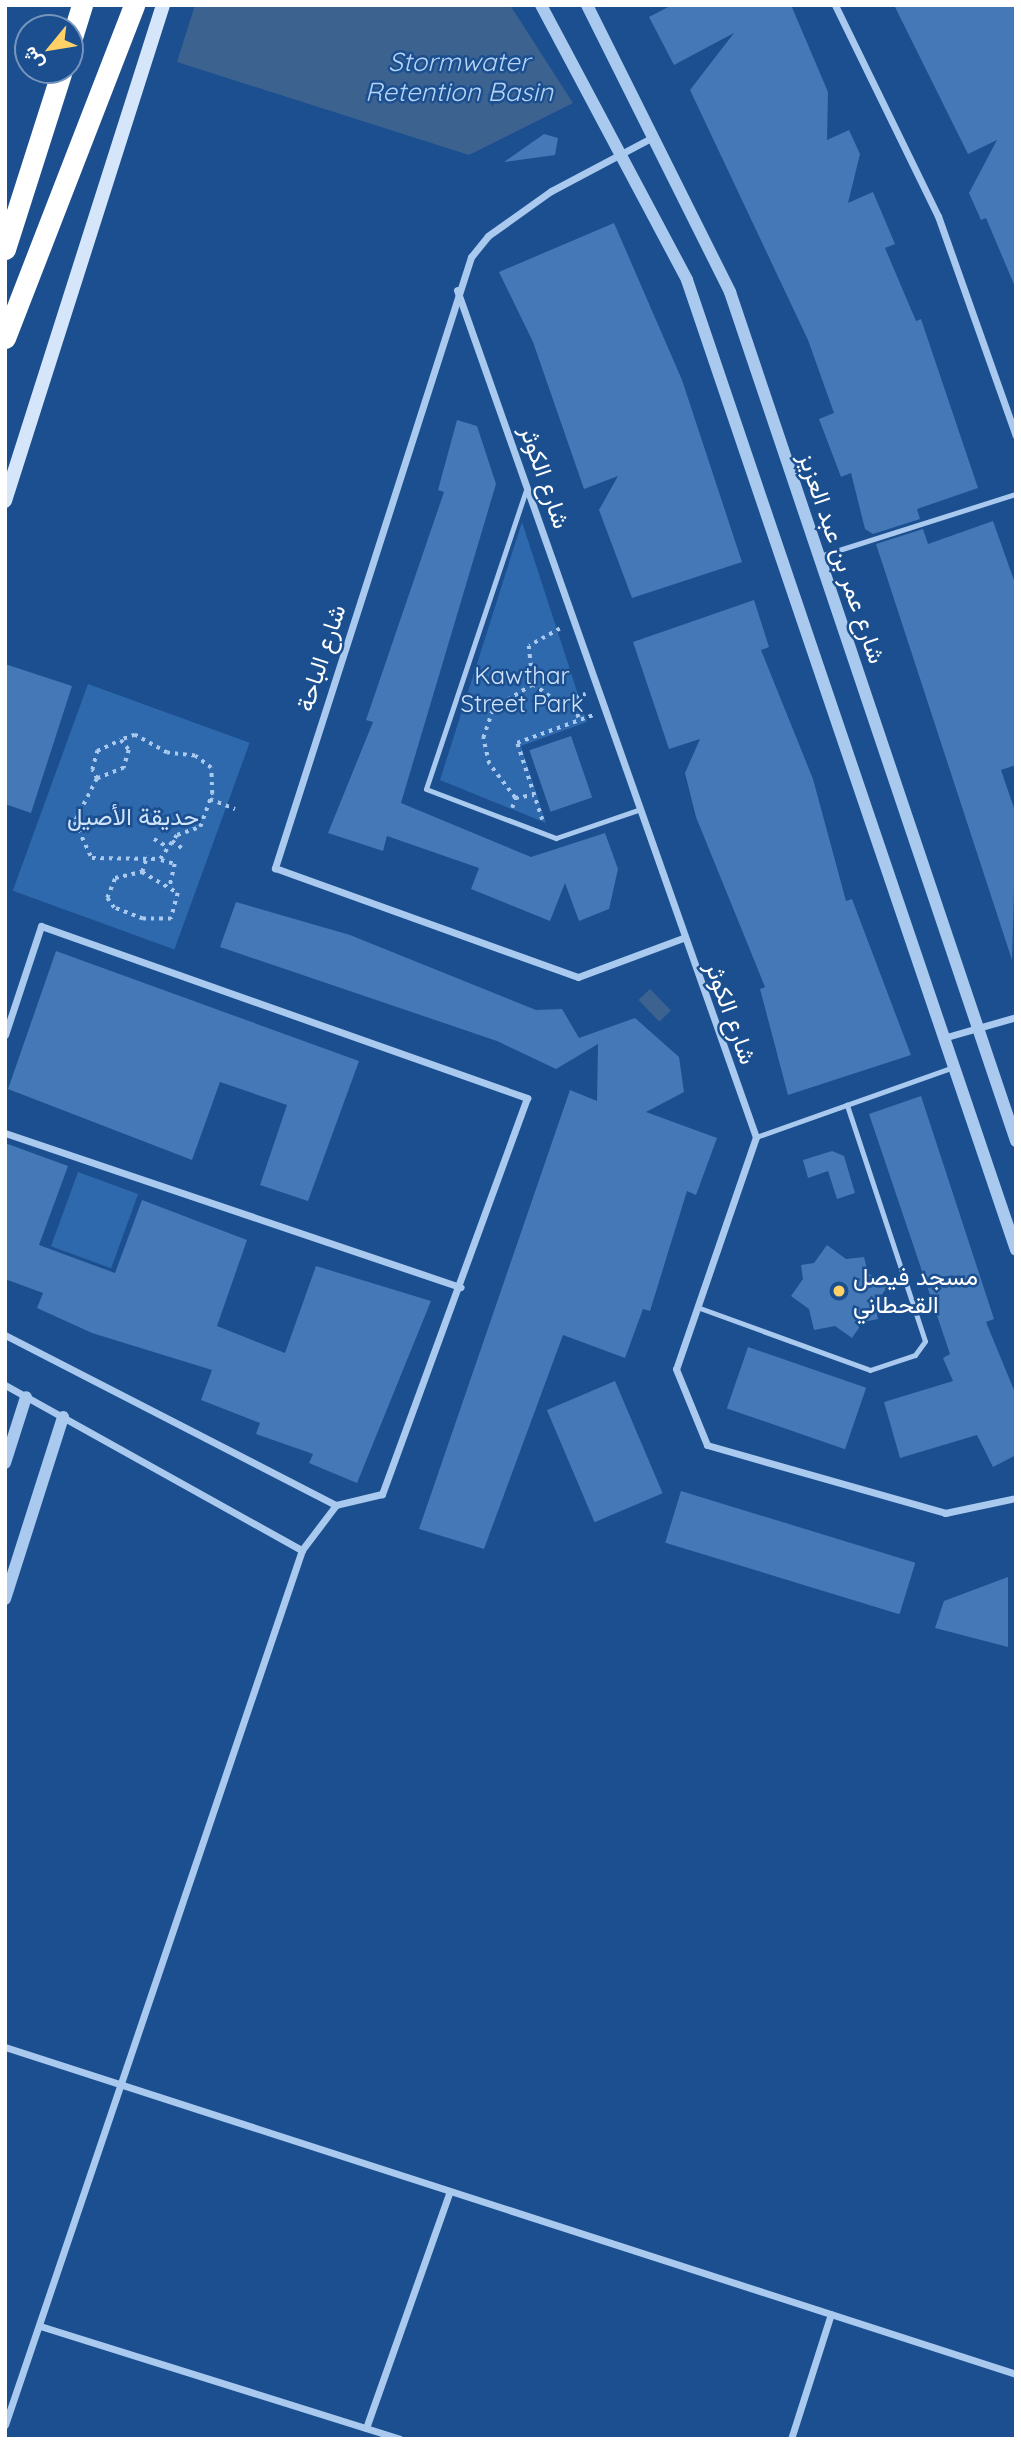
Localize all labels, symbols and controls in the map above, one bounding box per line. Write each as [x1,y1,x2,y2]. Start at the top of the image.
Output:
north arrow [14,14,84,84]
text: ش [16,43,49,74]
water label: Stormwater Retention Basin [365,46,553,108]
street label: شارع الكوثر [514,422,576,532]
street label: شارع عمر بن عبد العزيز [792,449,892,667]
street label: شارع الباحة [290,601,352,715]
park label: Kawthar Street Park [461,662,583,718]
park label: حديقة الأصيل [67,803,199,831]
street label: شارع الكوثر [699,958,763,1068]
place label: مسجد فيصل القحطاني [853,1263,978,1319]
marker: مسجد فيصل القحطاني [831,1283,847,1299]

